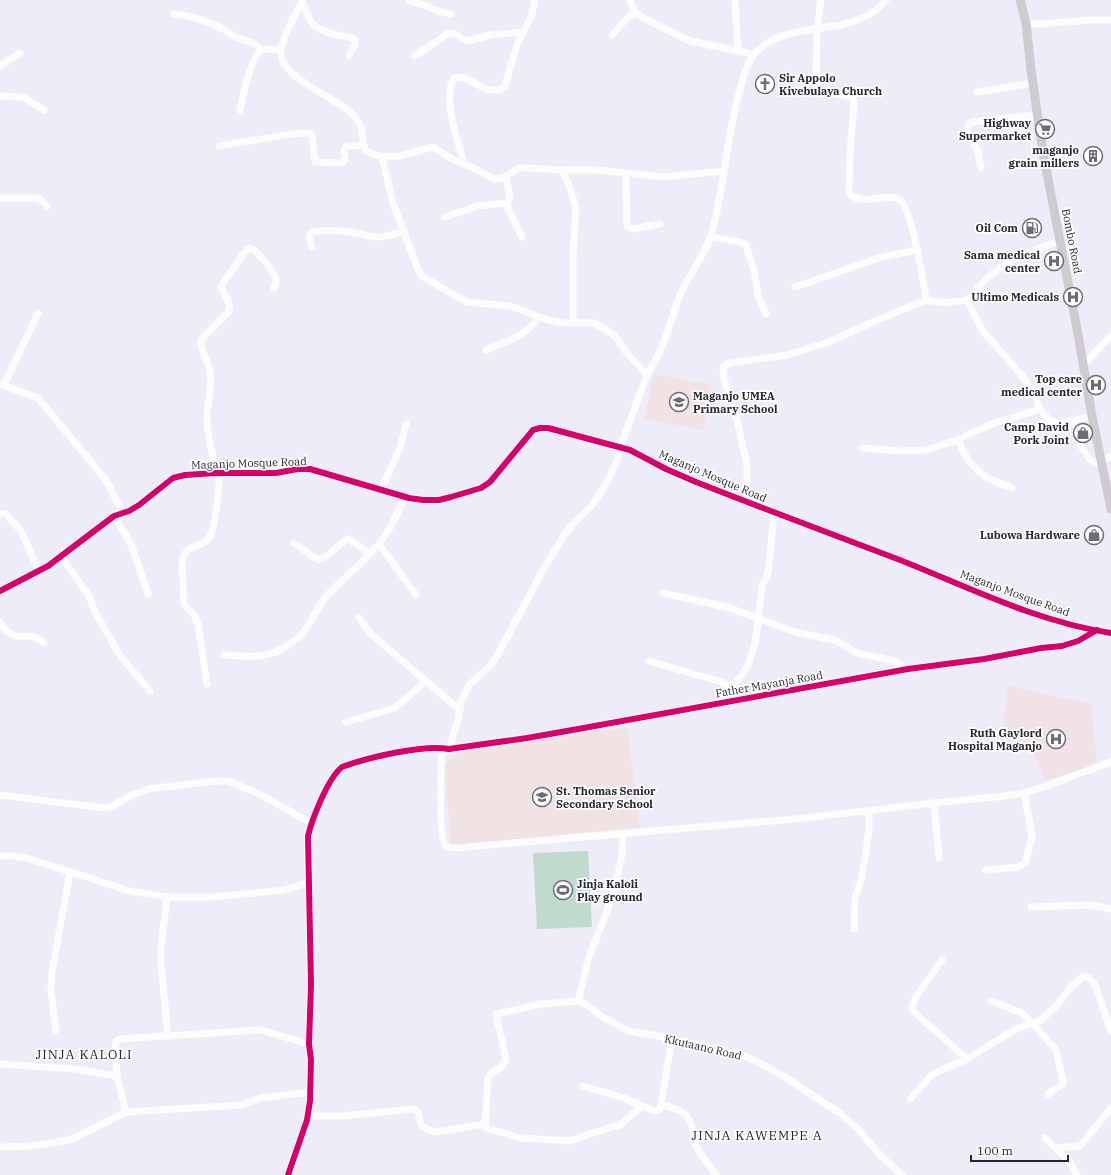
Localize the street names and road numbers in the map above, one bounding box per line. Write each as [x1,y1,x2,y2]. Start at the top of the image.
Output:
street label: Bombo Road [1059,207,1085,275]
street label: Maganjo Mosque Road [657,447,769,505]
street label: Maganjo Mosque Road [191,454,307,472]
street label: Maganjo Mosque Road [958,567,1072,619]
street label: Father Mayanja Road [714,668,824,700]
street label: Kkutaano Road [663,1031,743,1063]

